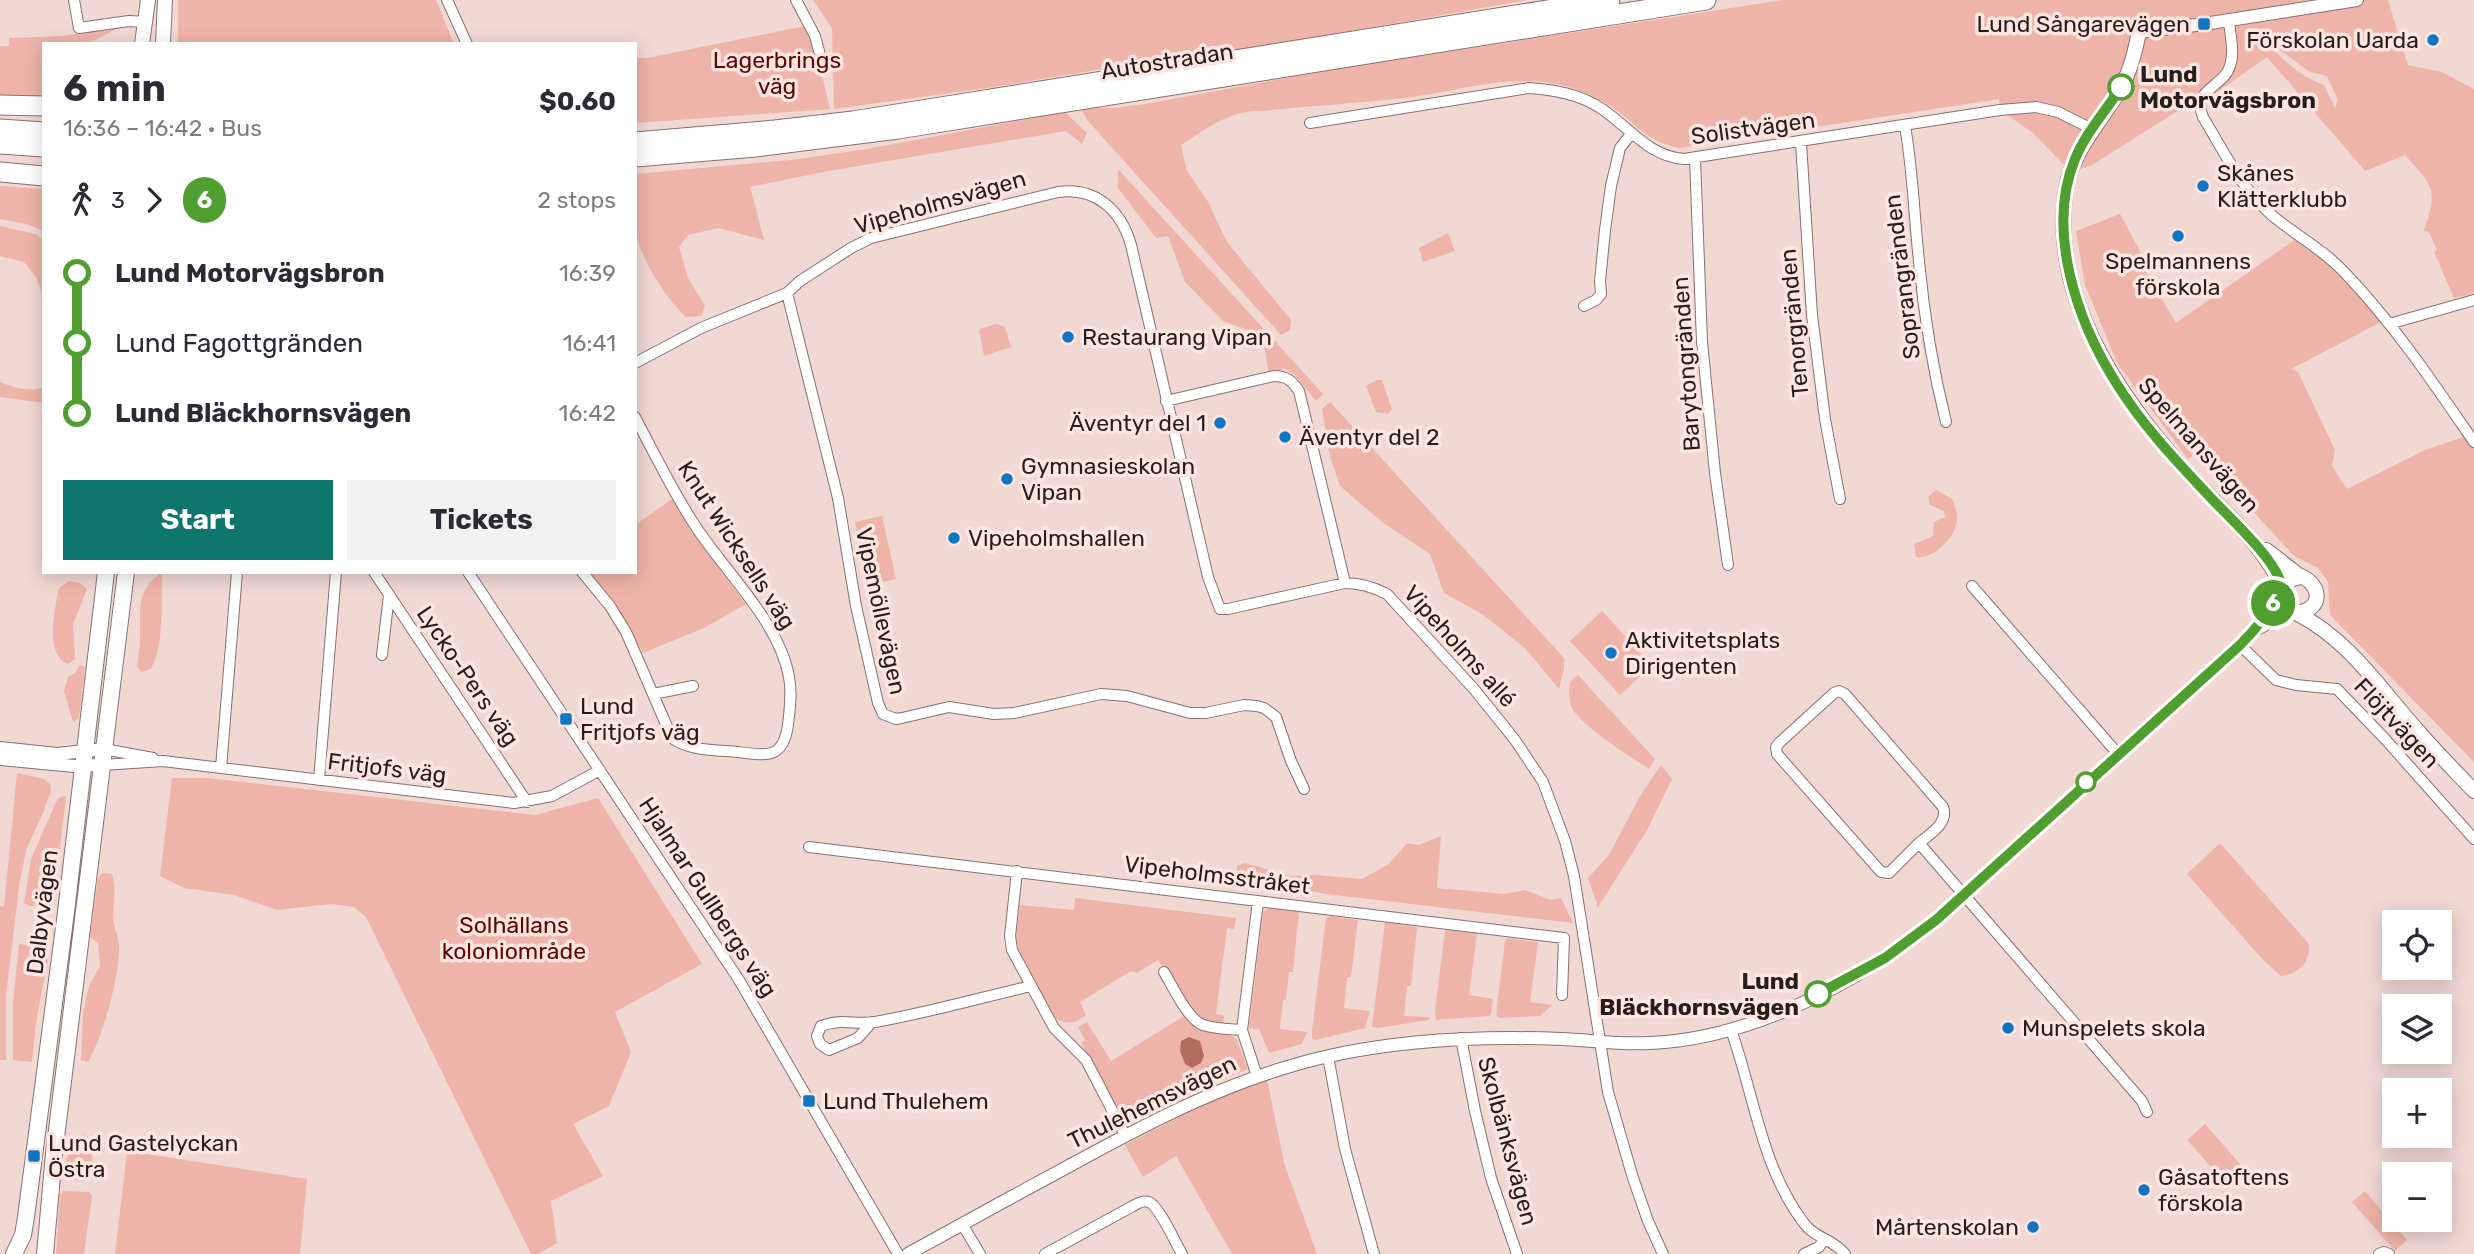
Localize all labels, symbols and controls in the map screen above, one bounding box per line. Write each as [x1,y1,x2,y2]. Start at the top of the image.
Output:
place label: Lund Sångarevägen [1976,10,2190,38]
marker: Lund Sångarevägen [2196,16,2212,32]
place label: Förskolan Uarda [2246,26,2419,54]
marker: Förskolan Uarda [2425,32,2441,48]
street label: Autostradan [1099,37,1235,85]
park label: Lagerbrings väg [713,46,841,100]
place label: Lund Motorvägsbron [2140,60,2316,114]
text: 6 min [63,65,166,111]
marker: Lund Motorvägsbron [2108,74,2134,100]
text: $0.60 [539,86,616,117]
street label: Solistvägen [1689,105,1817,151]
text: 16:36 – 16:42 · Bus [63,114,262,142]
place label: Skånes Klätterklubb [2217,159,2347,213]
street label: Vipeholmsvägen [851,164,1029,240]
marker: Skånes Klätterklubb [2195,178,2211,194]
icon: walk [63,181,101,219]
icon: forward [135,181,173,219]
text: 3 [111,186,125,214]
text: 6 [197,186,212,214]
text: 2 stops [538,186,616,214]
street label: Soprangränden [1878,193,1926,361]
marker: Spelmannens förskola [2170,228,2186,244]
place label: Spelmannens förskola [2105,247,2251,301]
street label: Tenorgränden [1774,248,1814,398]
text: Lund Motorvägsbron [115,258,385,289]
text: 16:39 [559,259,616,287]
street label: Barytongränden [1666,276,1706,452]
place label: Restaurang Vipan [1082,323,1272,351]
text: Lund Fagottgränden [115,328,363,359]
text: 16:41 [563,329,616,357]
marker: Restaurang Vipan [1060,329,1076,345]
street label: Spelmansvägen [2133,372,2265,518]
text: Lund Bläckhornsvägen [115,398,411,429]
text: 16:42 [559,399,616,427]
place label: Äventyr del 1 [1069,409,1206,437]
marker: Äventyr del 1 [1212,415,1228,431]
place label: Äventyr del 2 [1299,423,1440,451]
marker: Äventyr del 2 [1277,429,1293,445]
place label: Gymnasieskolan Vipan [1021,452,1195,506]
street label: Knut Wicksells väg [672,455,802,635]
marker: Gymnasieskolan Vipan [999,471,1015,487]
button: Start [63,480,333,560]
button: Tickets [347,480,616,560]
place label: Vipeholmshallen [968,524,1145,552]
street label: Vipemöllevägen [850,525,912,697]
marker: Vipeholmshallen [946,530,962,546]
street label: Vipeholms allé [1398,579,1522,713]
line badge: 6 [2250,580,2296,626]
text: 6 [2265,589,2281,617]
street label: Lycko-Pers väg [411,601,525,751]
place label: Aktivitetsplats Dirigenten [1625,626,1780,680]
marker: Aktivitetsplats Dirigenten [1603,645,1619,661]
street label: Flöjtvägen [2348,672,2446,774]
place label: Lund Fritjofs väg [580,692,700,746]
marker: Lund Fritjofs väg [558,711,574,727]
street label: Fritjofs väg [326,747,448,789]
unlabelled marker [2076,772,2096,792]
street label: Hjalmar Gullbergs väg [633,792,783,1002]
street label: Dalbyvägen [20,848,64,976]
street label: Vipeholmsstråket [1122,850,1312,900]
map controls [2382,910,2452,1232]
button: locate [2382,910,2452,980]
park label: Solhällans koloniområde [442,911,586,965]
place label: Lund Bläckhornsvägen [1599,967,1799,1021]
marker: Lund Bläckhornsvägen [1805,981,1831,1007]
button: layers [2382,994,2452,1064]
place label: Munspelets skola [2022,1014,2206,1042]
marker: Munspelets skola [2000,1020,2016,1036]
street label: Thulehemsvägen [1063,1049,1241,1155]
street label: Skolbänksvägen [1472,1054,1544,1228]
button: + [2382,1078,2452,1148]
place label: Lund Thulehem [823,1087,989,1115]
marker: Lund Thulehem [801,1093,817,1109]
place label: Lund Gastelyckan Östra [48,1129,238,1183]
marker: Lund Gastelyckan Östra [26,1148,42,1164]
button: − [2382,1162,2452,1232]
place label: Gåsatoftens förskola [2158,1163,2289,1217]
marker: Gåsatoftens förskola [2136,1182,2152,1198]
place label: Mårtenskolan [1875,1213,2019,1241]
marker: Mårtenskolan [2025,1219,2041,1235]

